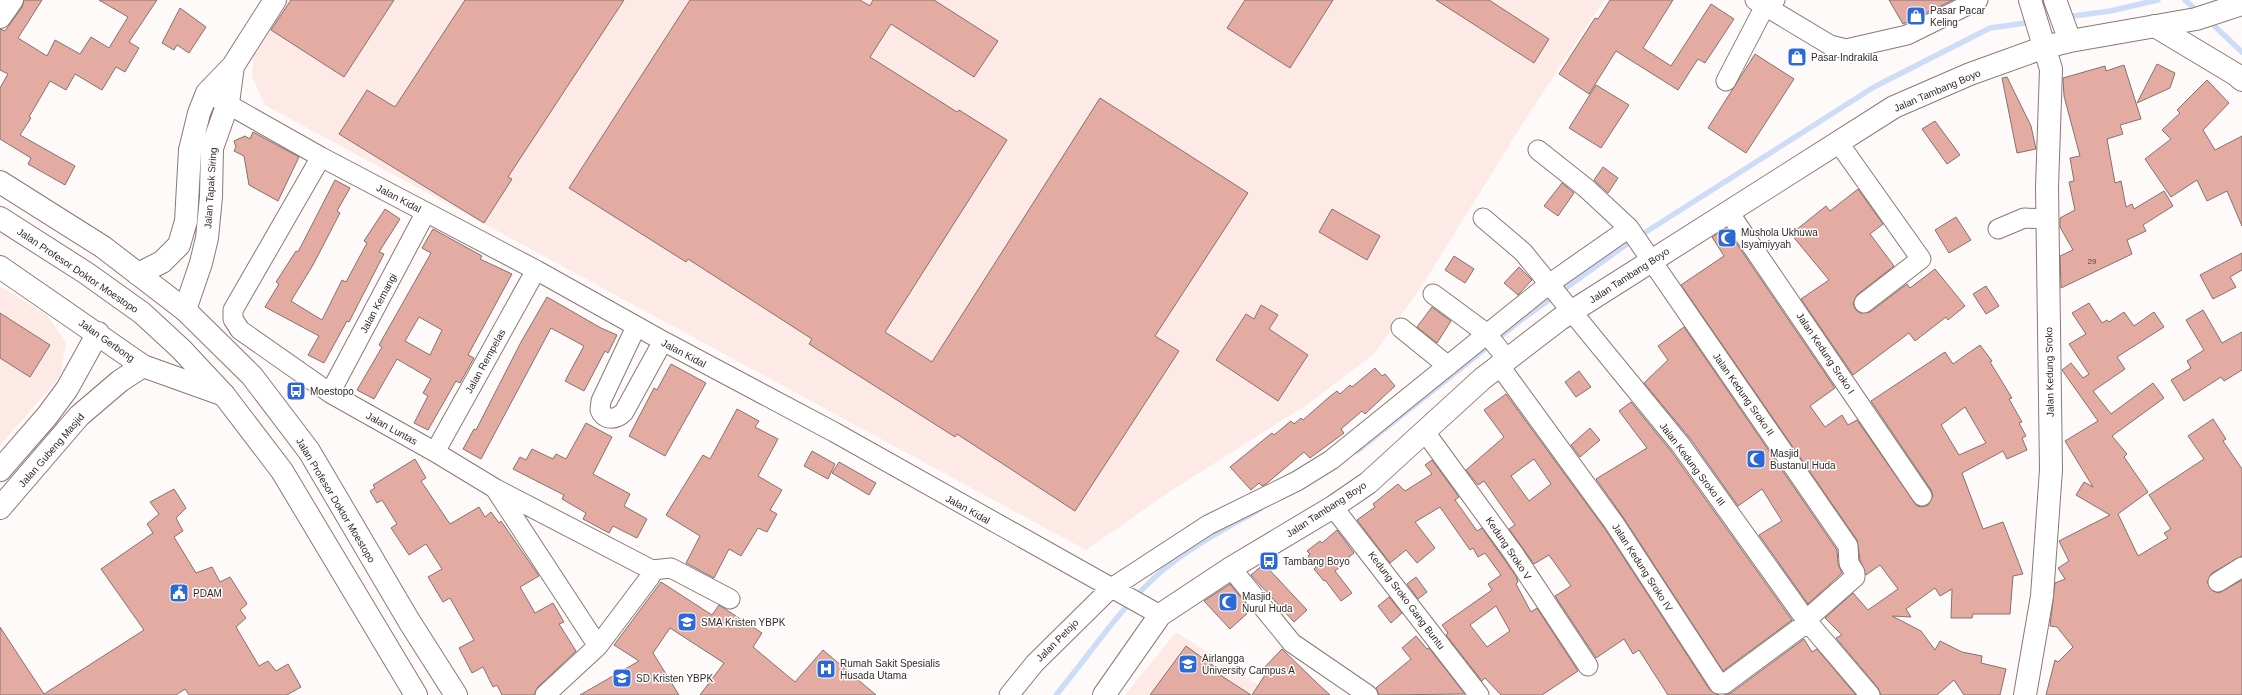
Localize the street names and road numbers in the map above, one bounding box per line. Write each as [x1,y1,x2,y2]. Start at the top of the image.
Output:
street label: Jalan Tambang Boyo [1892,67,1983,114]
street label: Jalan Tapak Siring [202,147,219,229]
street label: Jalan Kidal [375,182,423,215]
street label: Jalan Profesor Doktor Moestopo [15,226,141,315]
street label: Jalan Tambang Boyo [1587,245,1672,305]
street label: Jalan Kemangi [358,271,399,335]
street label: Jalan Kedung Sroko I [1794,311,1857,396]
street label: Jalan Gerbong [77,317,137,364]
street label: Jalan Kedung Sroko [2043,326,2056,417]
street label: Jalan Rempelas [463,327,508,395]
street label: Jalan Kidal [660,337,708,370]
street label: Jalan Kedung Sroko II [1711,351,1776,438]
street label: Jalan Luntas [364,410,419,447]
street label: Jalan Gubeng Masjid [16,411,86,489]
street label: Jalan Kedung Sroko III [1658,421,1727,508]
street label: Jalan Profesor Doktor Moestopo [294,436,377,565]
street label: Jalan Tambang Boyo [1284,479,1369,539]
street label: Jalan Kidal [944,493,992,526]
street label: Kedung Sroko V [1484,515,1534,582]
street label: Jalan Kedung Sroko IV [1610,521,1675,613]
street label: Kedung Sroko Gang Buntu [1366,549,1447,651]
street label: Jalan Petojo [1034,617,1081,664]

